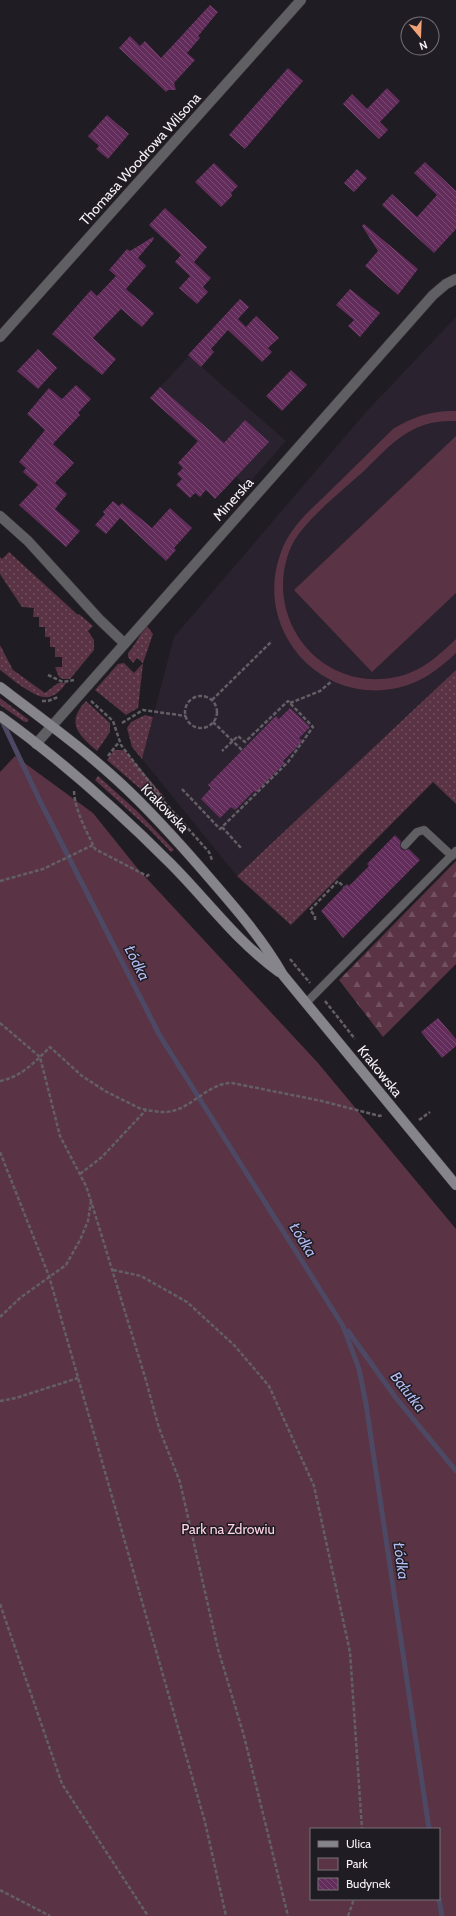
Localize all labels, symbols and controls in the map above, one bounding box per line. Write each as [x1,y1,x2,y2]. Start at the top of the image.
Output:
north arrow [400,16,440,56]
text: N [417,38,429,53]
street label: Thomasa Woodrowa Wilsona [76,89,205,229]
street label: Minerska [209,473,257,524]
street label: Krakowska [137,780,193,837]
water label: Łódka [121,942,153,984]
street label: Krakowska [354,1041,406,1101]
water label: Łódka [286,1220,320,1260]
water label: Bałutka [387,1368,429,1416]
park label: Park na Zdrowiu [181,1520,275,1538]
water label: Łódka [390,1541,412,1581]
legend [310,1828,440,1900]
text: Ulica [346,1836,371,1851]
text: Park [346,1856,368,1871]
text: Budynek [346,1876,391,1891]

